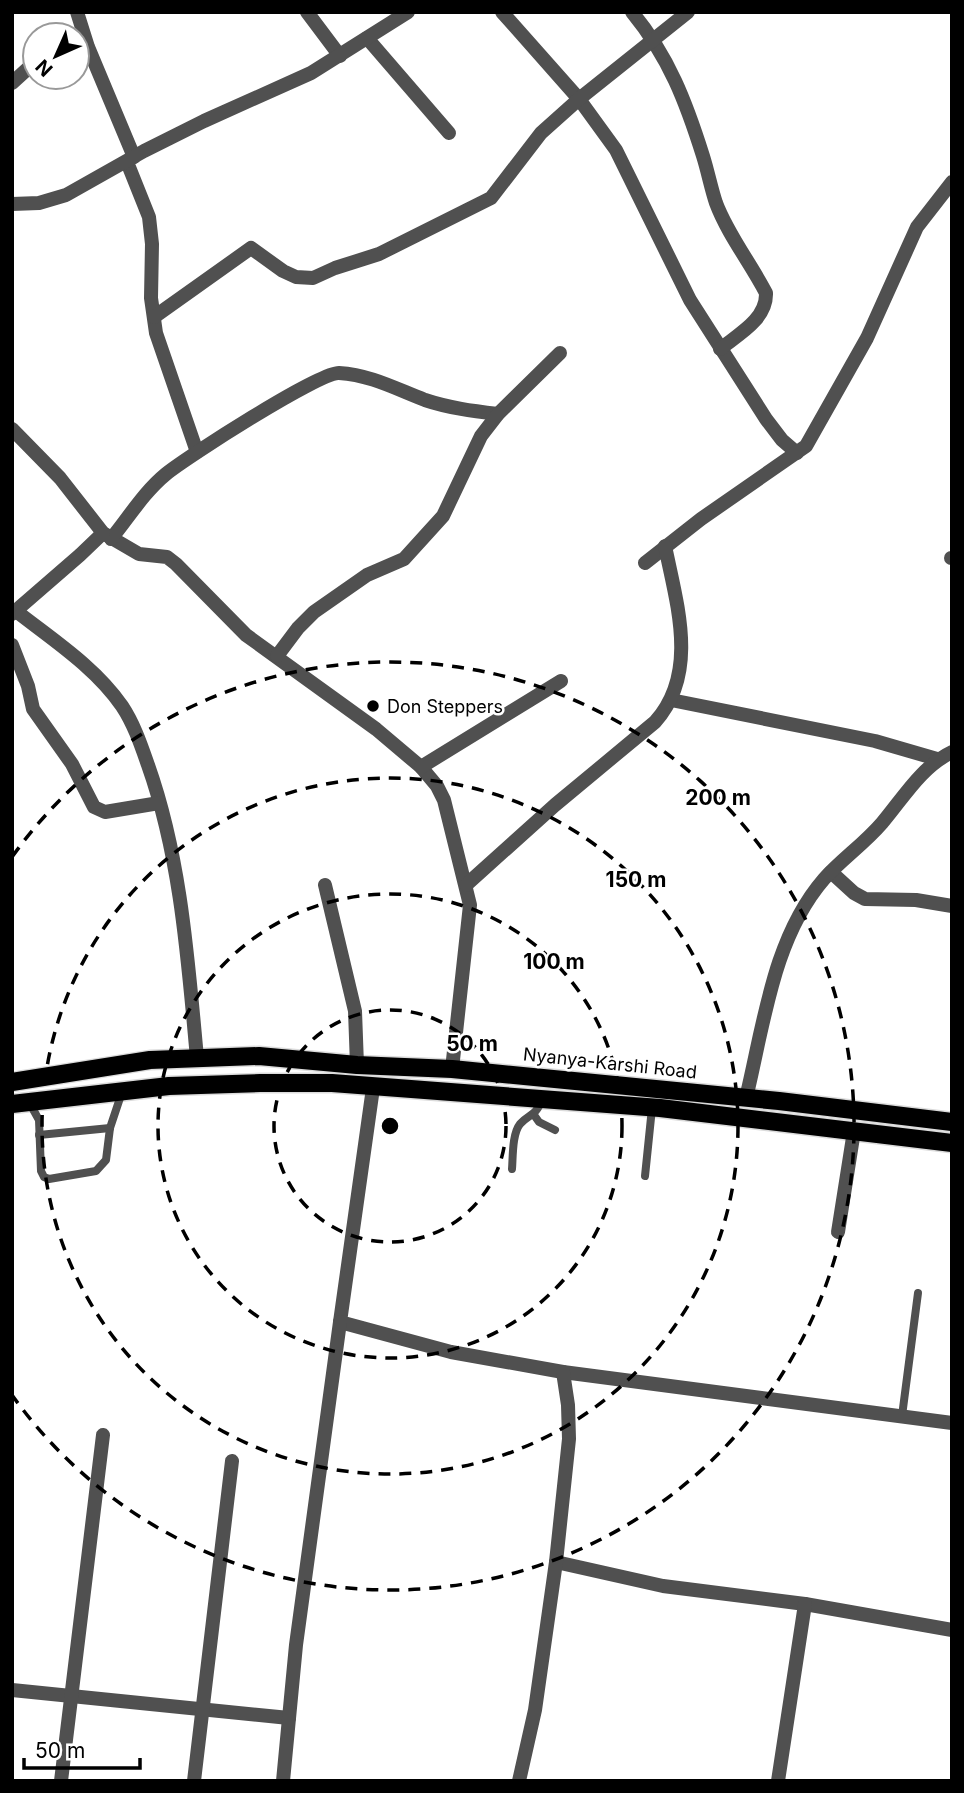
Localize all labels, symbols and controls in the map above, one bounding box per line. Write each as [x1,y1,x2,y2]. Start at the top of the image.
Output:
north arrow [21,21,91,91]
text: N [31,54,58,81]
place label: Don Steppers [387,696,503,717]
marker: Don Steppers [365,698,381,714]
text: 200 m [685,785,751,810]
text: 150 m [606,867,666,892]
text: 100 m [523,949,585,974]
text: 50 m [446,1031,498,1056]
street label: Nyanya-Karshi Road [522,1043,698,1083]
centre of rings [378,1114,402,1138]
scale bar [24,1727,140,1771]
text: 50 m [35,1738,85,1763]

